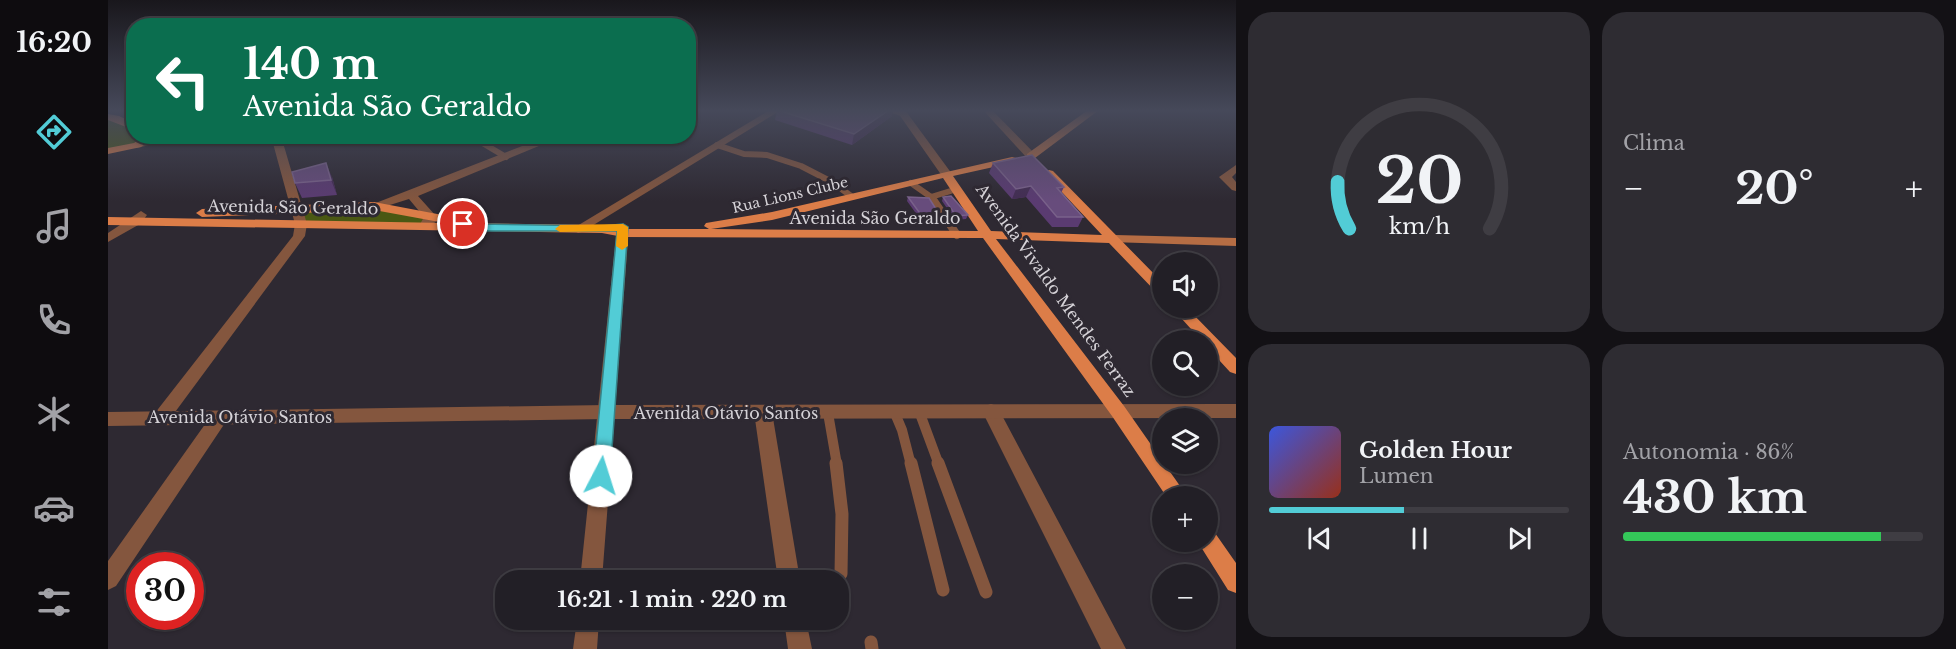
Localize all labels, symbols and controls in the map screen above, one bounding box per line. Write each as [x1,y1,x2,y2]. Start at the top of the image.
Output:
text: 16:20 [16,26,92,59]
text: 140 m [243,38,379,90]
icon: left [144,42,222,120]
text: Avenida São Geraldo [243,90,531,123]
icon: directions [33,111,75,153]
text: Clima [1623,131,1685,155]
text: 20 [1375,142,1463,220]
text: 20° [1735,160,1814,216]
text: − [1623,168,1644,209]
text: + [1905,168,1923,209]
street label: Rua Lions Clube [730,173,850,217]
street label: Avenida Vivaldo Mendes Ferraz [971,179,1140,401]
street label: Avenida São Geraldo [206,195,379,218]
pin [437,198,488,249]
icon: music [33,205,75,247]
icon: arrive [446,207,479,240]
street label: Avenida São Geraldo [789,208,960,228]
text: km/h [1389,213,1450,240]
map controls [1152,252,1218,630]
button: sound [1152,252,1218,318]
icon: phone [33,299,75,341]
button: search [1152,330,1218,396]
icon: climate [33,393,75,435]
street label: Avenida Otávio Santos [633,403,818,423]
street label: Avenida Otávio Santos [147,407,332,427]
button: layers [1152,408,1218,474]
text: Golden Hour [1359,437,1512,464]
text: Autonomia · 86% [1623,440,1794,464]
position arrow [569,444,633,508]
text: Lumen [1359,464,1434,488]
text: 430 km [1623,469,1807,525]
button: + [1152,486,1218,552]
icon: car [33,487,75,529]
icon: previous [1303,522,1336,555]
icon: pause [1403,522,1436,555]
icon: next [1503,522,1536,555]
speed limit sign: 30 [126,552,204,630]
button: − [1152,564,1218,630]
icon: filters [33,581,75,623]
text: 16:21 · 1 min · 220 m [557,586,787,613]

